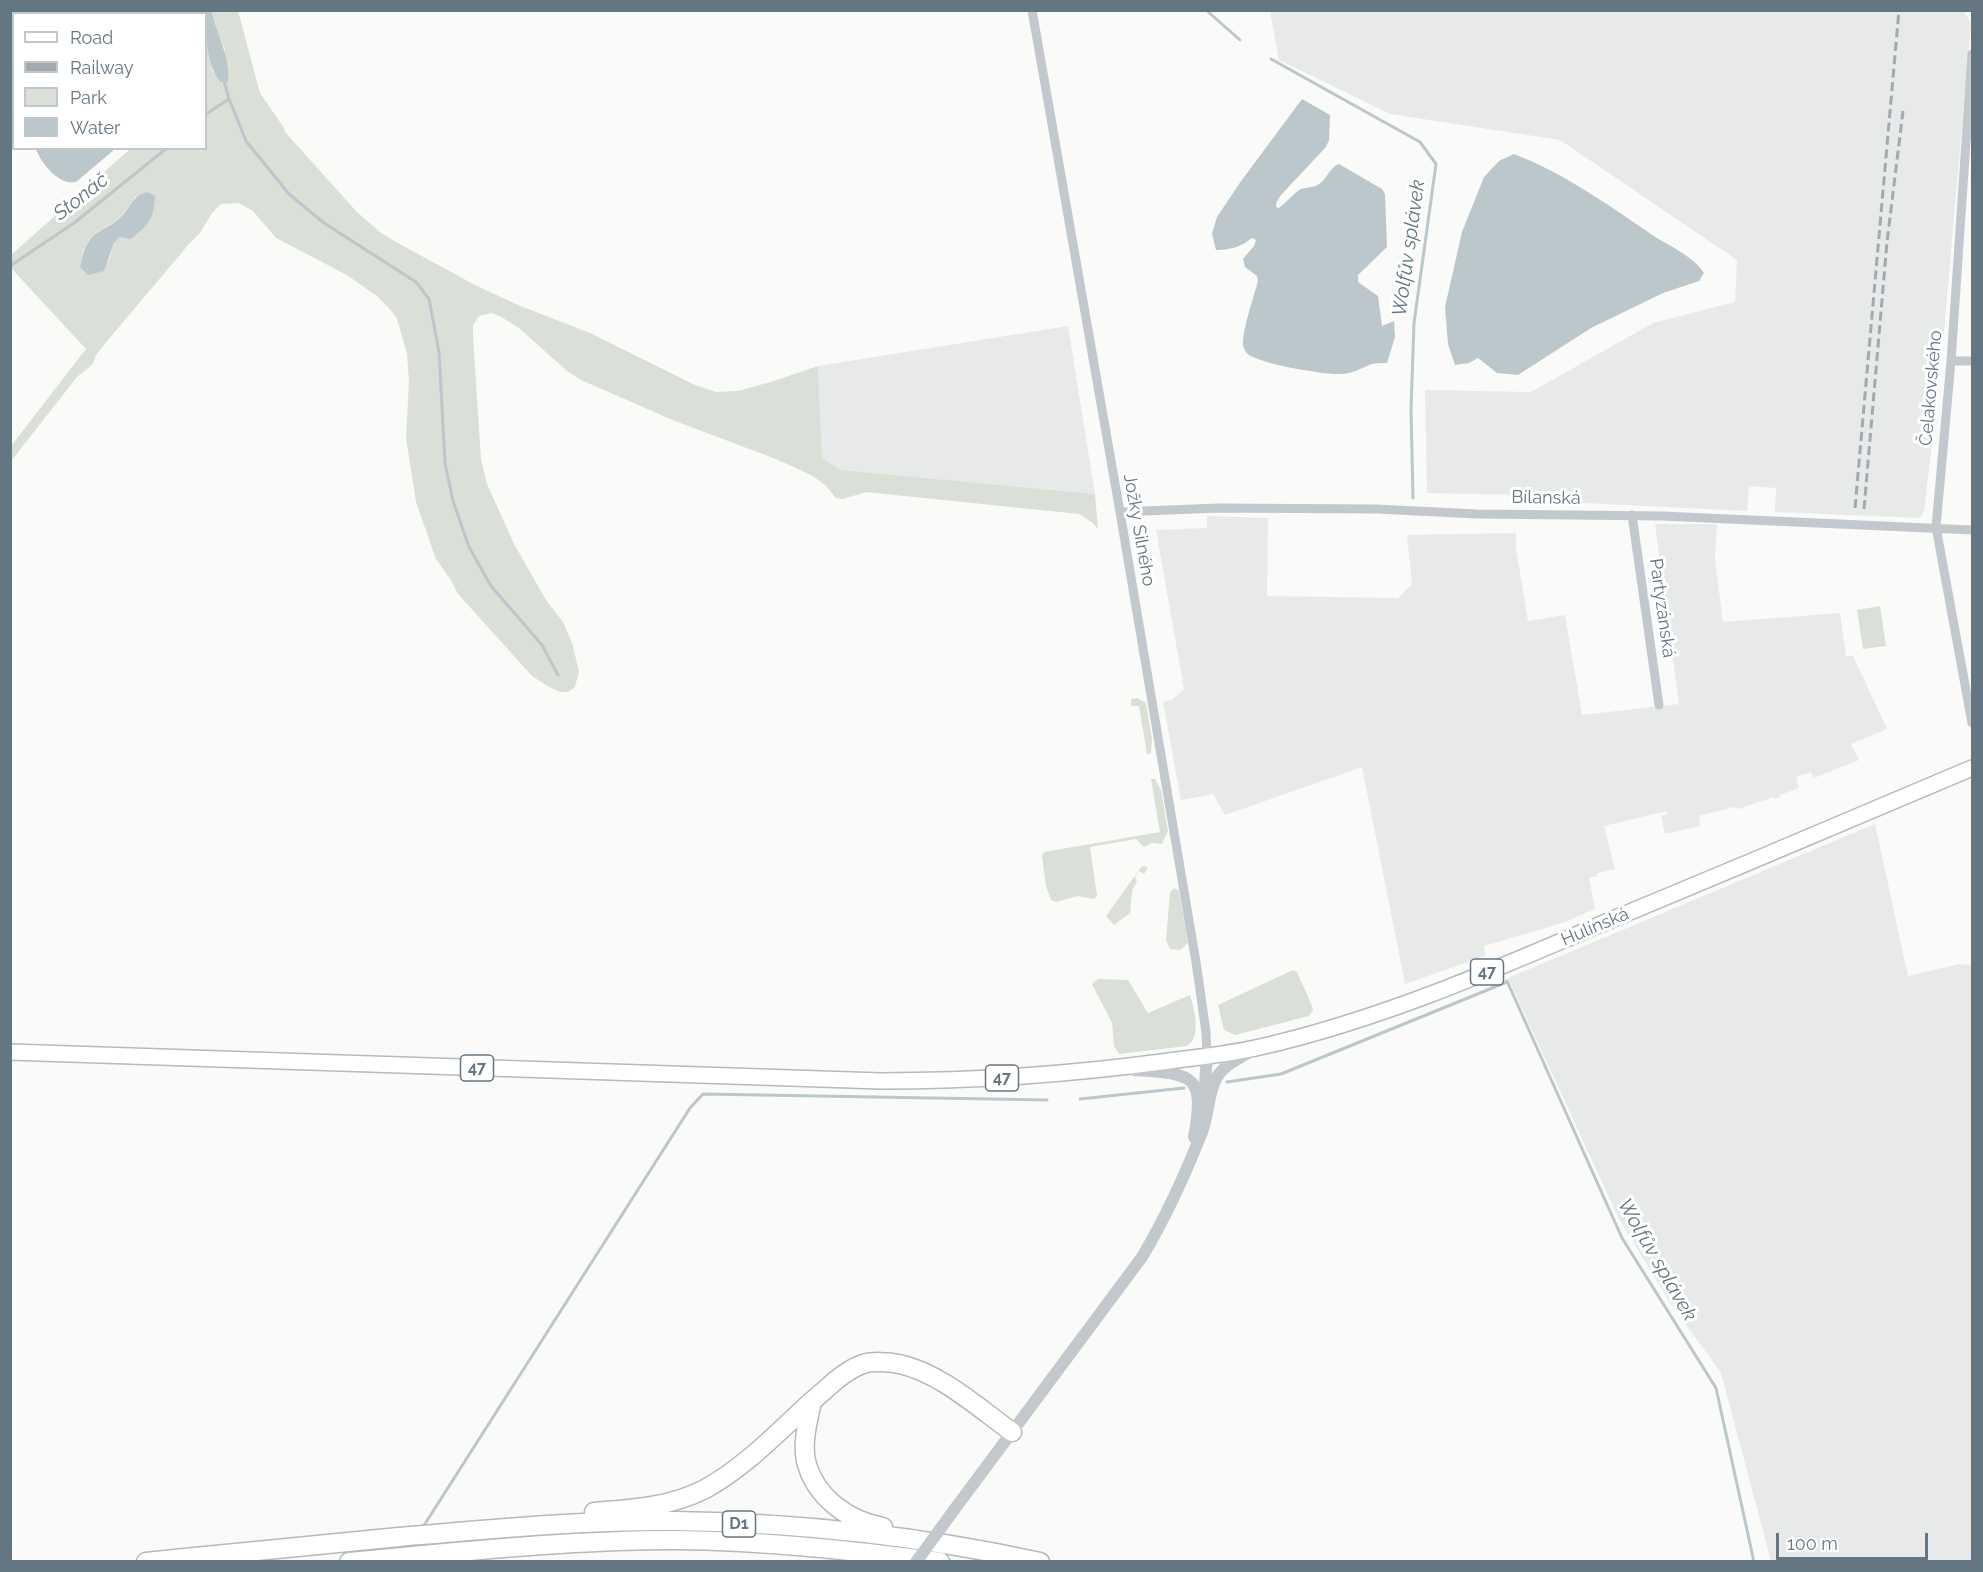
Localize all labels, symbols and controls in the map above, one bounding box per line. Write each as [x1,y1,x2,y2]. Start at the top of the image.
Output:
legend [12,12,207,150]
text: Road [70,27,113,48]
text: Railway [70,57,134,78]
text: Park [70,87,107,108]
text: Water [70,117,120,138]
water label: Stonáč [49,168,113,226]
water label: Wolfův splávek [1388,178,1430,318]
street label: Čelakovského [1915,329,1947,447]
street label: Jožky Silného [1118,472,1160,588]
street label: Bílanská [1511,487,1581,509]
street label: Partyzánská [1644,557,1680,659]
street label: Hulínská [1558,903,1632,951]
road number: 47 [1470,959,1504,985]
road number: 47 [460,1055,494,1081]
road number: 47 [986,1065,1018,1091]
water label: Wolfův splávek [1612,1194,1702,1326]
road number: D1 [722,1511,756,1537]
scale bar [1779,1521,1930,1559]
text: 100 m [1787,1533,1838,1554]

